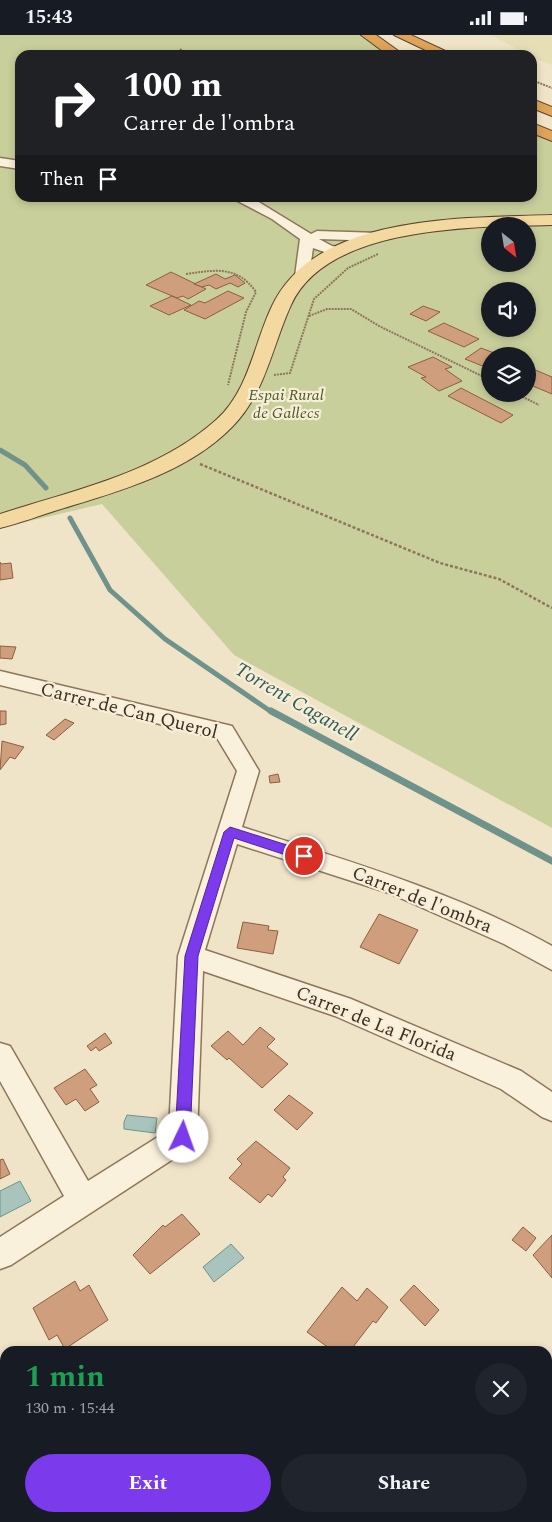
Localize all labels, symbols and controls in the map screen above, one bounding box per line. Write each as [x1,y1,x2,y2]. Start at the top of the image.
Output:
text: 15:43 [25,3,73,32]
text: 100 m [123,59,222,112]
icon: right [40,70,105,135]
text: Carrer de l'ombra [123,107,295,140]
text: Then [40,165,84,194]
icon: arrive [94,165,122,193]
north arrow [481,217,536,273]
map controls [481,217,536,402]
button: sound [481,282,536,337]
button: layers [481,347,536,402]
park label: Espai Rural de Gallecs [248,383,324,425]
water label: Torrent Caganell [229,655,363,749]
street label: Carrer de Can Querol [37,675,221,747]
pin [283,835,325,877]
icon: arrive [290,842,318,870]
street label: Carrer de l'ombra [348,859,497,942]
street label: Carrer de La Florida [291,979,461,1070]
position arrow [156,1110,208,1162]
text: 1 min [25,1354,105,1400]
button: close [475,1363,527,1415]
text: 130 m · 15:44 [25,1396,115,1420]
button: Exit [25,1454,271,1512]
button: Share [281,1454,527,1512]

